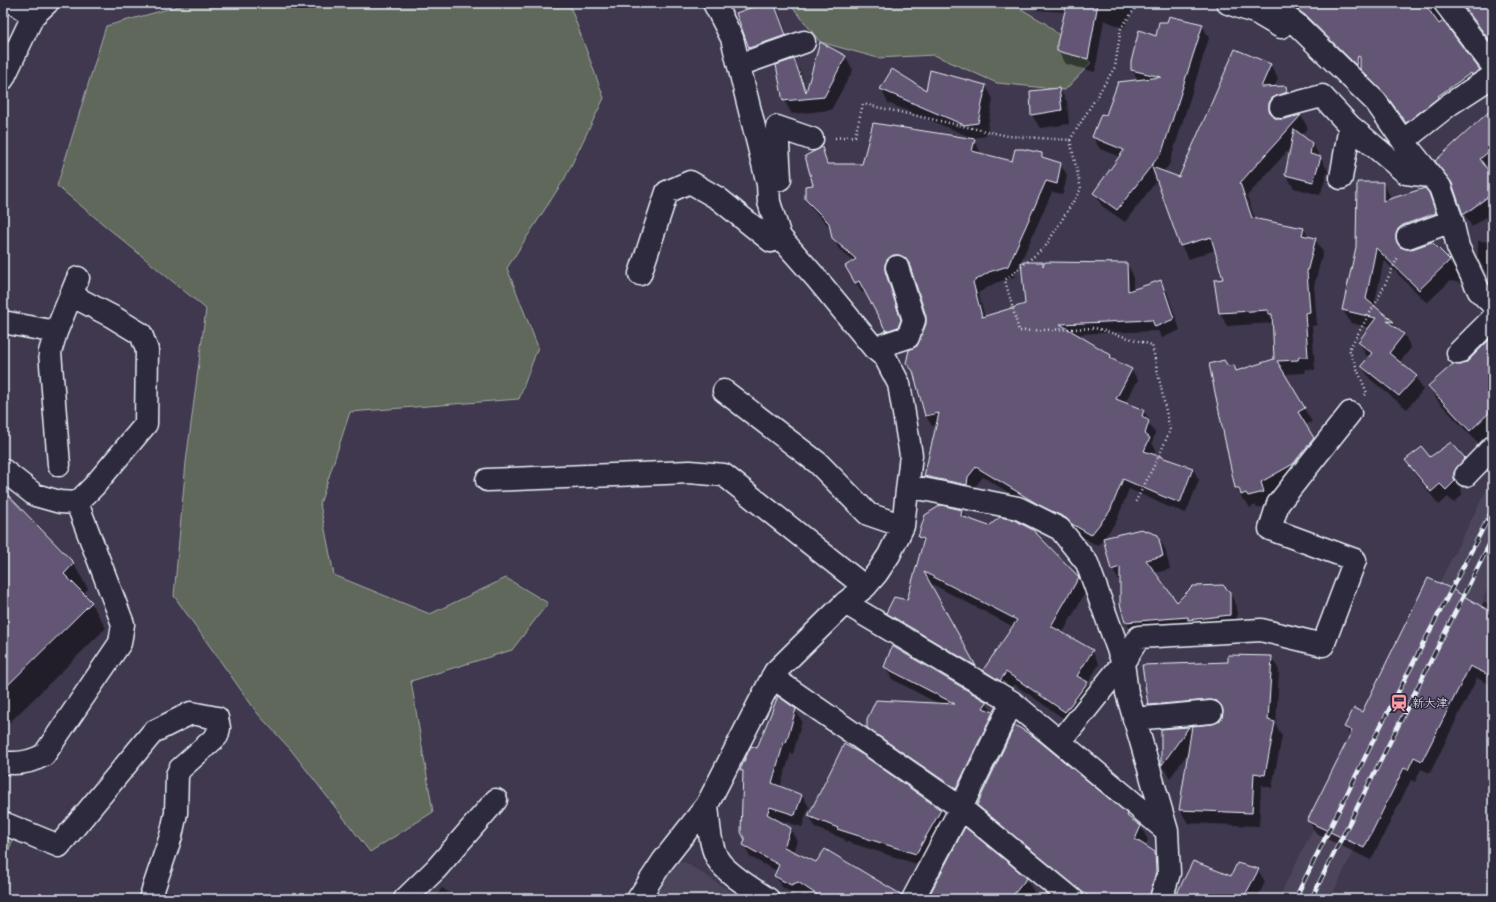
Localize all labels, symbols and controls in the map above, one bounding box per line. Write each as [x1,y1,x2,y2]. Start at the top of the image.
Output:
station icon: 新大津 [1389,693,1409,713]
place label: 新大津 [1412,696,1448,711]

